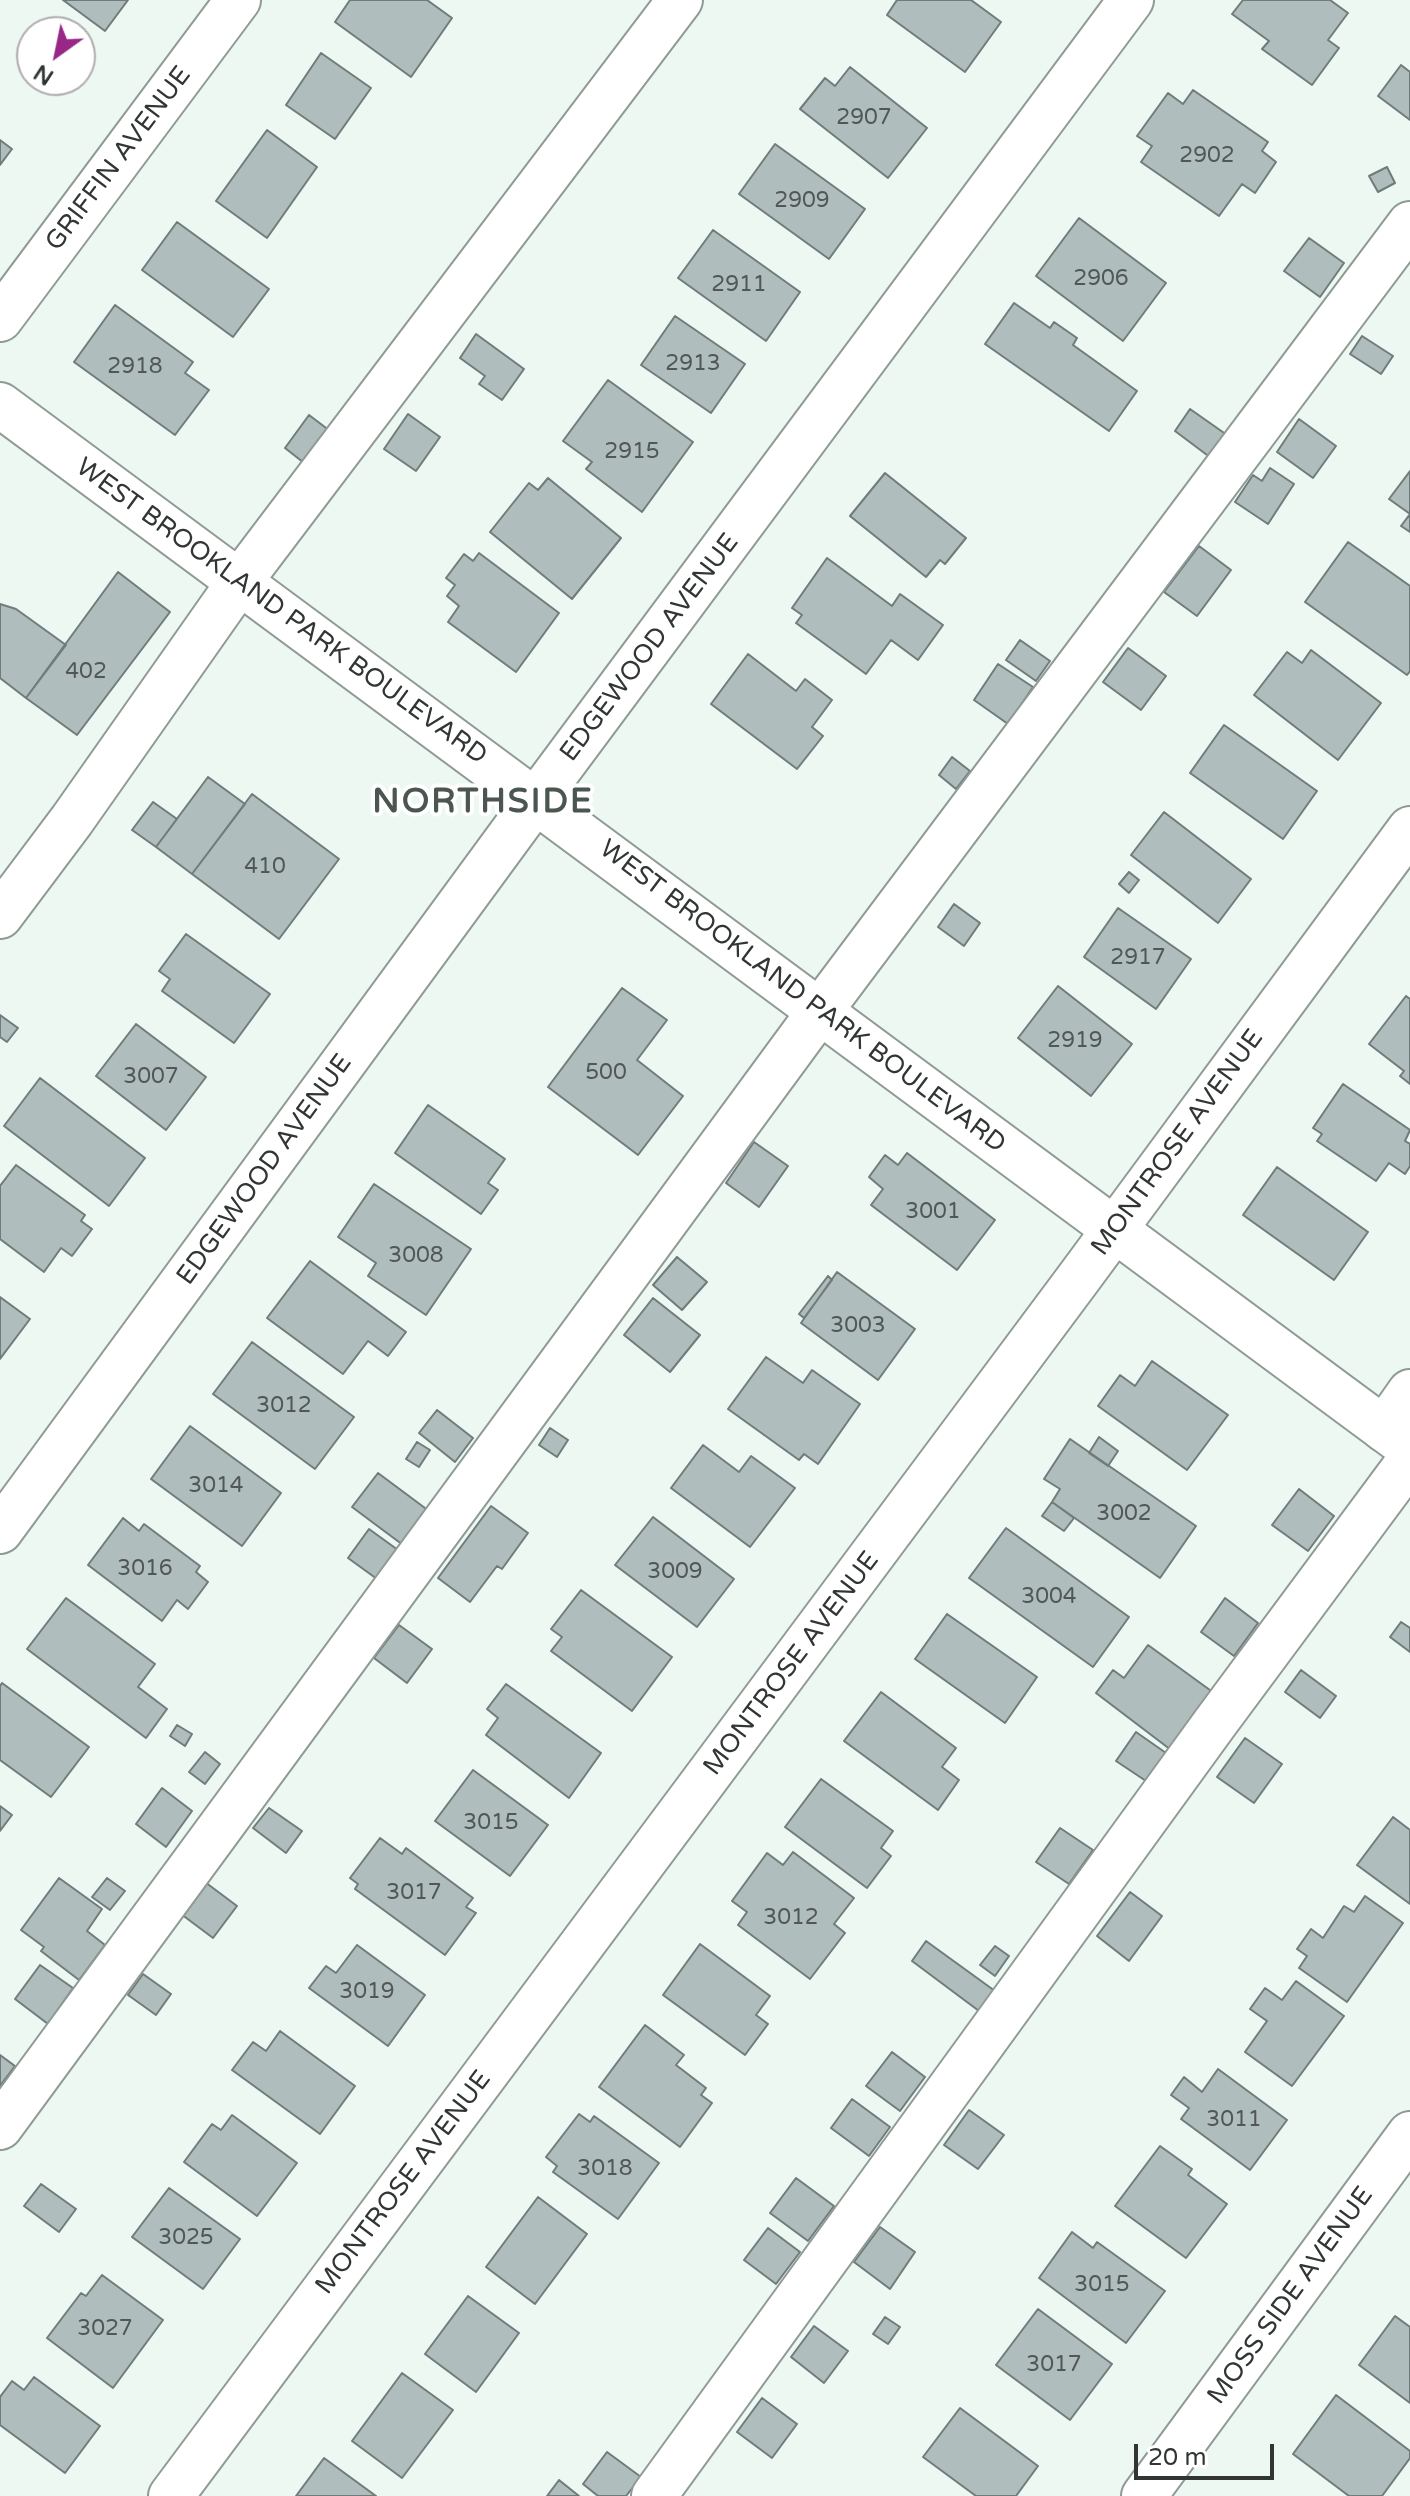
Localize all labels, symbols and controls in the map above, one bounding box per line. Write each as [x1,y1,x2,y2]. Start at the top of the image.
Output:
north arrow [16,16,96,96]
street label: GRIFFIN AVENUE [40,61,198,257]
house number: 2907 [836,105,892,131]
house number: 2902 [1179,143,1235,169]
house number: 2909 [774,188,830,214]
house number: 2906 [1073,266,1129,292]
house number: 2911 [711,272,767,298]
house number: 2913 [665,351,721,377]
house number: 2918 [107,354,163,380]
house number: 2915 [604,439,660,465]
street label: WEST BROOKLAND PARK BOULEVARD [69,452,493,772]
street label: EDGEWOOD AVENUE [554,528,746,768]
house number: 402 [65,659,107,685]
district label: NORTHSIDE [372,783,594,823]
street label: WEST BROOKLAND PARK BOULEVARD [593,834,1011,1160]
house number: 410 [244,854,286,880]
house number: 2917 [1110,945,1166,971]
street label: MONTROSE AVENUE [1085,1024,1271,1262]
house number: 2919 [1047,1028,1103,1054]
street label: EDGEWOOD AVENUE [171,1049,359,1291]
house number: 500 [585,1060,627,1086]
house number: 3007 [123,1064,179,1090]
house number: 3001 [905,1199,961,1225]
house number: 3008 [388,1243,444,1269]
house number: 3003 [830,1313,886,1339]
house number: 3012 [256,1393,312,1419]
house number: 3014 [188,1473,244,1499]
house number: 3002 [1096,1501,1152,1527]
street label: MONTROSE AVENUE [698,1546,886,1782]
house number: 3016 [117,1556,173,1582]
house number: 3009 [647,1559,703,1585]
house number: 3004 [1021,1584,1077,1610]
house number: 3015 [463,1810,519,1836]
house number: 3017 [386,1880,442,1906]
house number: 3012 [763,1905,819,1931]
house number: 3019 [339,1979,395,2005]
street label: MONTROSE AVENUE [310,2065,498,2301]
house number: 3011 [1206,2107,1262,2133]
house number: 3018 [577,2156,633,2182]
street label: MOSS SIDE AVENUE [1202,2181,1380,2411]
house number: 3025 [158,2225,214,2251]
house number: 3015 [1074,2272,1130,2298]
house number: 3027 [77,2316,133,2342]
house number: 3017 [1026,2352,1082,2378]
scale bar [1138,2428,1278,2478]
text: 20 m [1148,2443,1206,2472]

